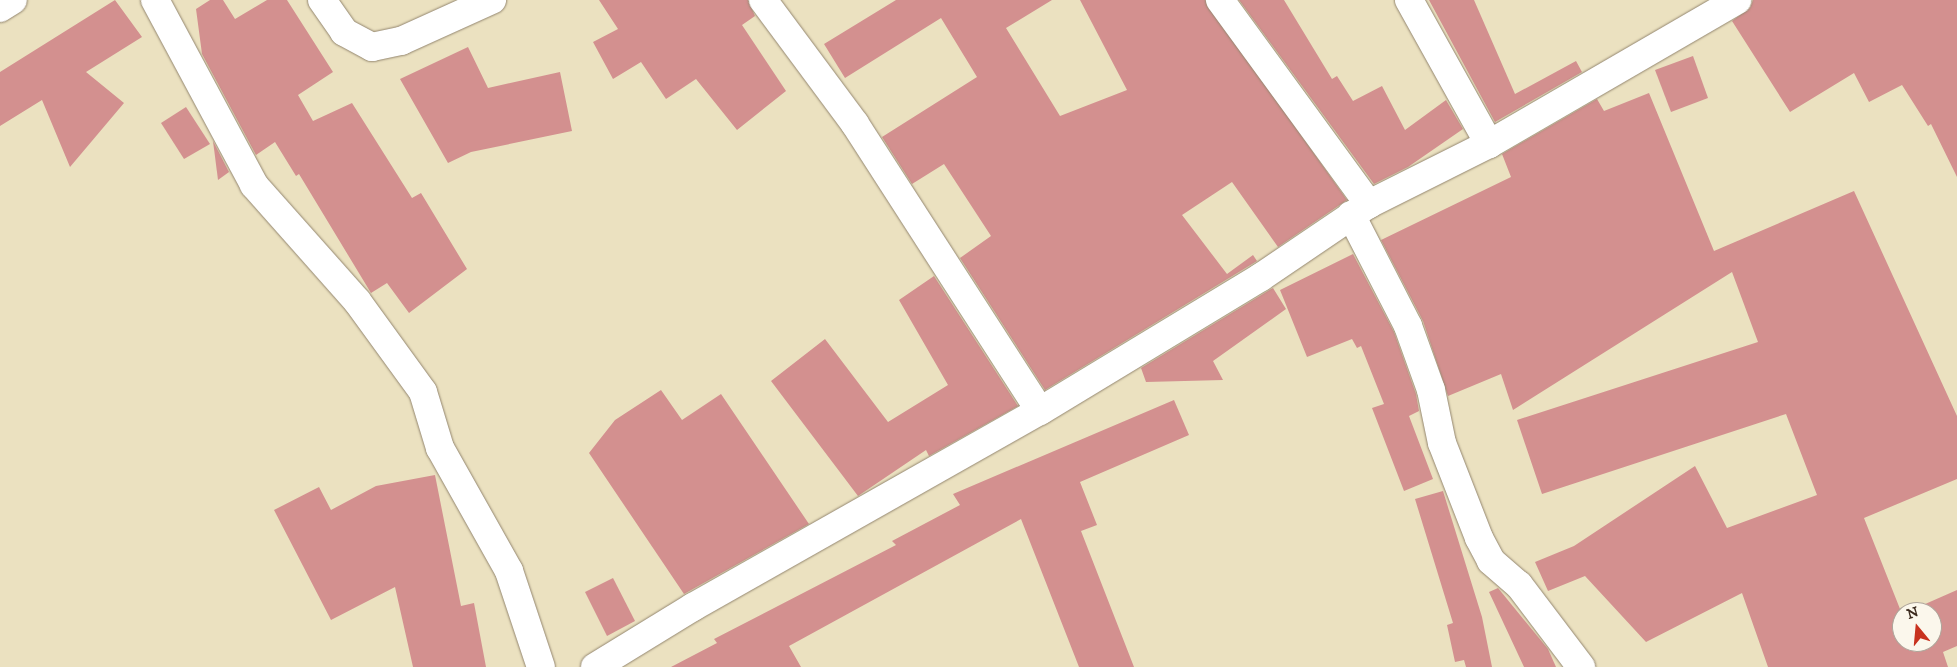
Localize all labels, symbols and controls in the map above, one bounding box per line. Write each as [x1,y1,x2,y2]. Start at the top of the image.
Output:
north arrow [1892,602,1942,652]
text: N [1905,603,1921,624]

